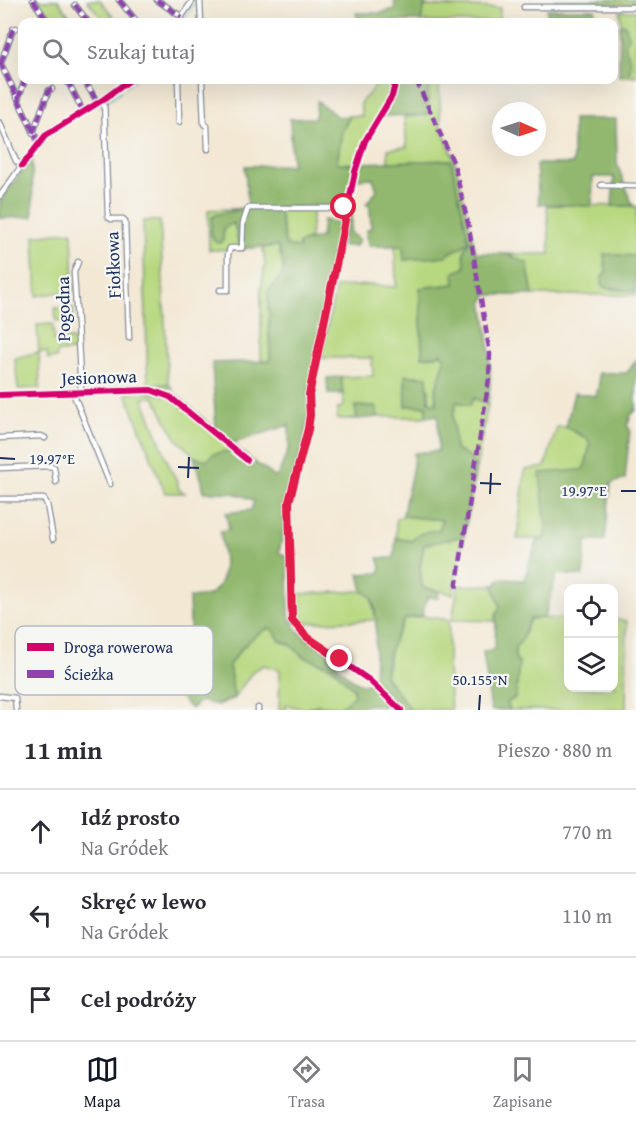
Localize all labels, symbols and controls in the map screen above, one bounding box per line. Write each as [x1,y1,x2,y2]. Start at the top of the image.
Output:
search box [18,18,618,84]
icon: search [39,35,72,68]
text: Szukaj tutaj [87,35,195,67]
north arrow [492,102,546,156]
route start [330,193,356,219]
street label: Fiołkowa [98,231,128,299]
street label: Pogodna [49,276,77,342]
street label: Jesionowa [59,362,138,392]
text: 19.97°E [29,448,75,469]
text: 19.97°E [561,480,607,501]
map controls [564,584,618,692]
button: locate [564,584,618,638]
legend [15,626,213,695]
text: Droga rowerowa [64,635,173,659]
button: layers [564,638,618,692]
route end [326,645,352,671]
text: Ścieżka [64,662,114,686]
text: 50.155°N [453,669,508,690]
text: 11 min [24,730,102,769]
text: Pieszo · 880 m [498,735,612,764]
text: Idź prosto [81,801,180,833]
icon: ahead [24,815,57,848]
text: 770 m [562,817,612,846]
text: Na Gródek [81,833,168,862]
text: Skręć w lewo [81,885,207,917]
icon: left [24,899,57,932]
text: 110 m [562,901,612,930]
text: Na Gródek [81,917,168,946]
icon: arrive [24,983,57,1016]
text: Cel podróży [81,983,196,1015]
tab: Mapa [84,1053,121,1113]
tab: Trasa [288,1053,325,1113]
tab: Zapisane [493,1053,552,1113]

